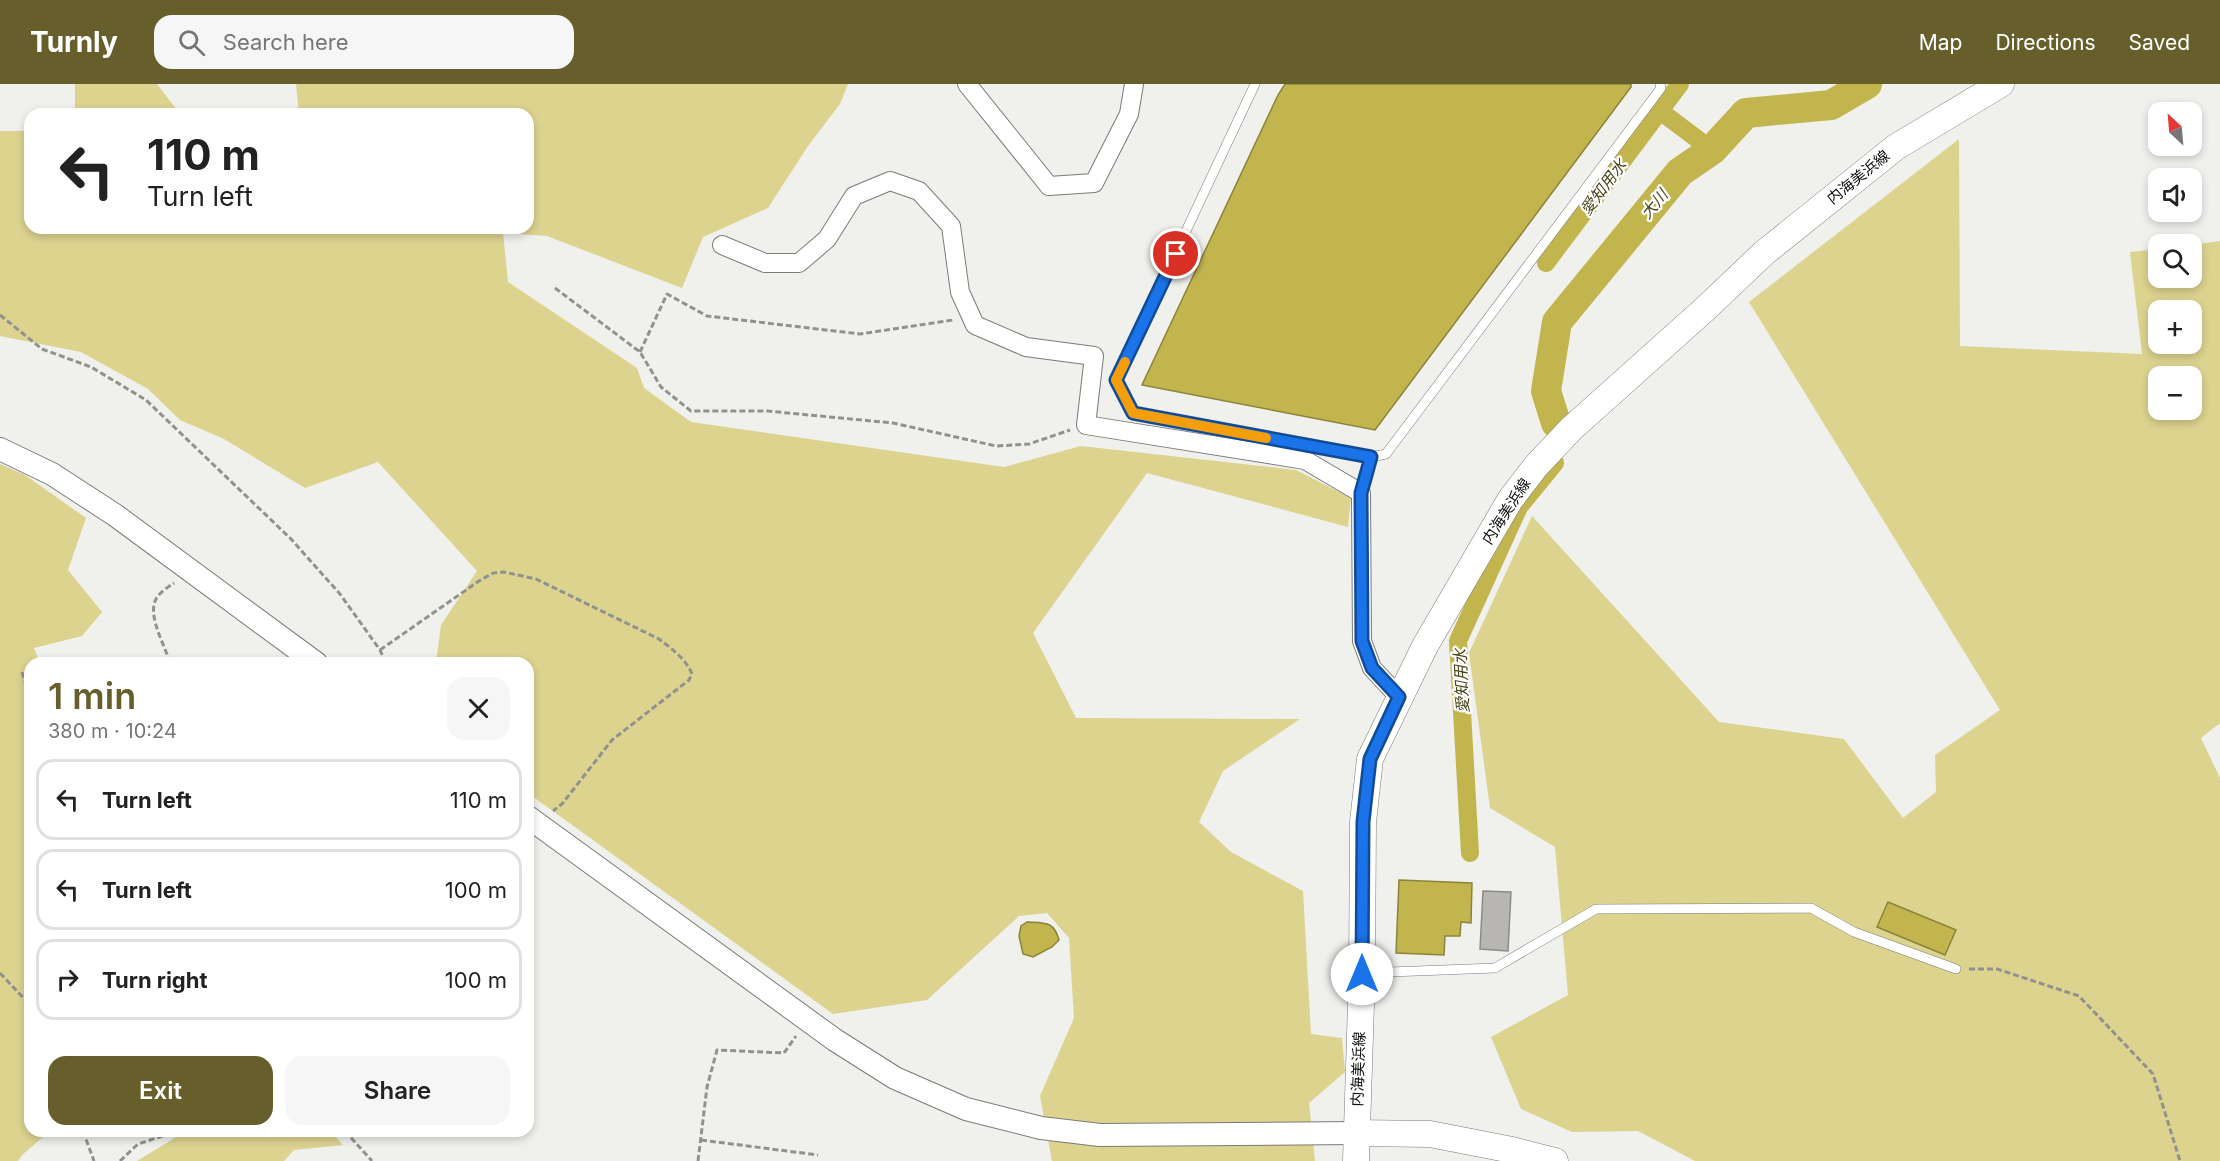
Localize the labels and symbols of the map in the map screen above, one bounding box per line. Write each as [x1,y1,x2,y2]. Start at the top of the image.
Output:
north arrow [2148,102,2202,156]
street label: 内海美浜線 [1823,146,1893,208]
water label: 愛知用水 [1576,154,1631,219]
water label: 大川 [1636,184,1673,223]
pin [1150,228,1201,279]
street label: 内海美浜線 [1478,474,1534,548]
water label: 愛知用水 [1449,647,1473,713]
position arrow [1330,942,1394,1006]
street label: 内海美浜線 [1347,1031,1369,1107]

